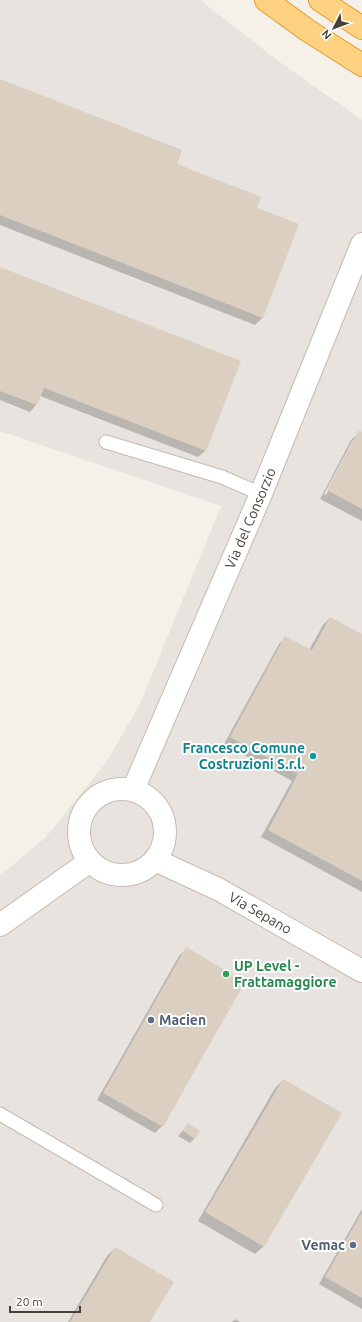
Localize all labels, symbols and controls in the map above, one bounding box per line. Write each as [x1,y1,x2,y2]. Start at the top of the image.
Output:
north arrow [314,8,354,48]
text: N [319,28,334,42]
street label: Via del Consorzio [222,465,279,571]
place label: Francesco Comune Costruzioni S.r.l. [183,740,305,772]
marker: Francesco Comune Costruzioni S.r.l. [308,751,318,761]
street label: Via Sepano [226,889,295,937]
place label: UP Level - Frattamaggiore [234,958,337,990]
marker: UP Level - Frattamaggiore [221,969,231,979]
place label: Macien [159,1012,206,1028]
marker: Macien [146,1015,156,1025]
place label: Vemac [301,1237,345,1253]
marker: Vemac [348,1240,358,1250]
scale bar [10,1288,80,1314]
text: 20 m [16,1295,43,1308]

